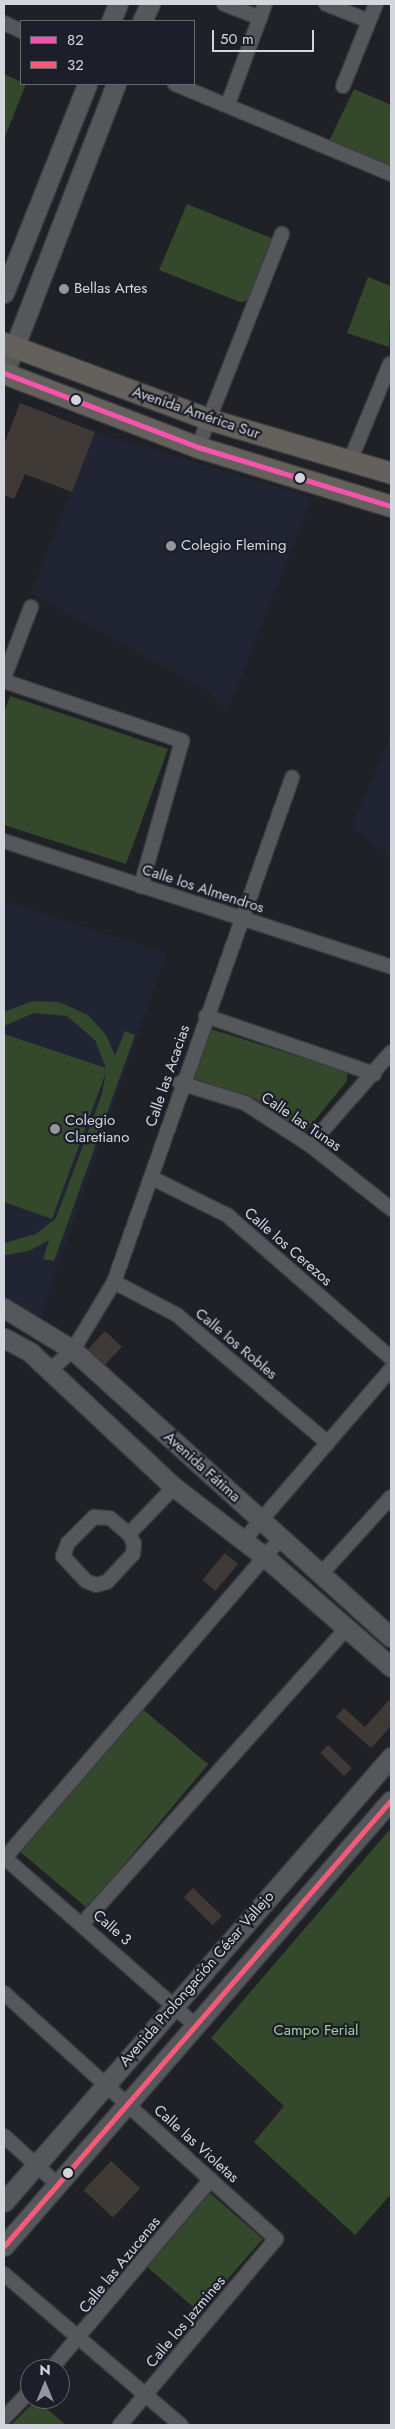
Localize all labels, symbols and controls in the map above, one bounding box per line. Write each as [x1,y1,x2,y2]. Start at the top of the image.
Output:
legend [20,20,195,85]
scale bar [215,20,318,52]
text: 50 m [220,28,254,50]
text: 82 [67,29,84,51]
text: 32 [67,54,84,76]
place label: Bellas Artes [74,280,147,298]
marker: Bellas Artes [58,283,70,295]
street label: Avenida América Sur [130,383,262,443]
unlabelled marker [71,395,81,405]
unlabelled marker [295,473,305,483]
place label: Colegio Fleming [181,537,286,555]
marker: Colegio Fleming [165,540,177,552]
street label: Calle los Almendros [140,861,266,917]
street label: Calle las Acacias [142,1023,194,1129]
street label: Calle las Tunas [258,1089,344,1155]
place label: Colegio Claretiano [65,1111,129,1146]
marker: Colegio Claretiano [49,1123,61,1135]
street label: Calle los Cerezos [241,1204,335,1290]
street label: Calle los Robles [191,1305,281,1383]
street label: Avenida Fátima [160,1428,244,1506]
street label: Avenida Prolongación César Vallejo [116,1888,278,2070]
street label: Calle 3 [89,1907,135,1949]
park label: Campo Ferial [274,2022,358,2040]
street label: Calle las Violetas [150,2101,242,2187]
unlabelled marker [63,2168,73,2178]
street label: Calle las Azucenas [76,2213,164,2317]
street label: Calle los Jazmines [143,2273,229,2371]
north arrow [20,2359,70,2409]
text: N [39,2360,51,2380]

